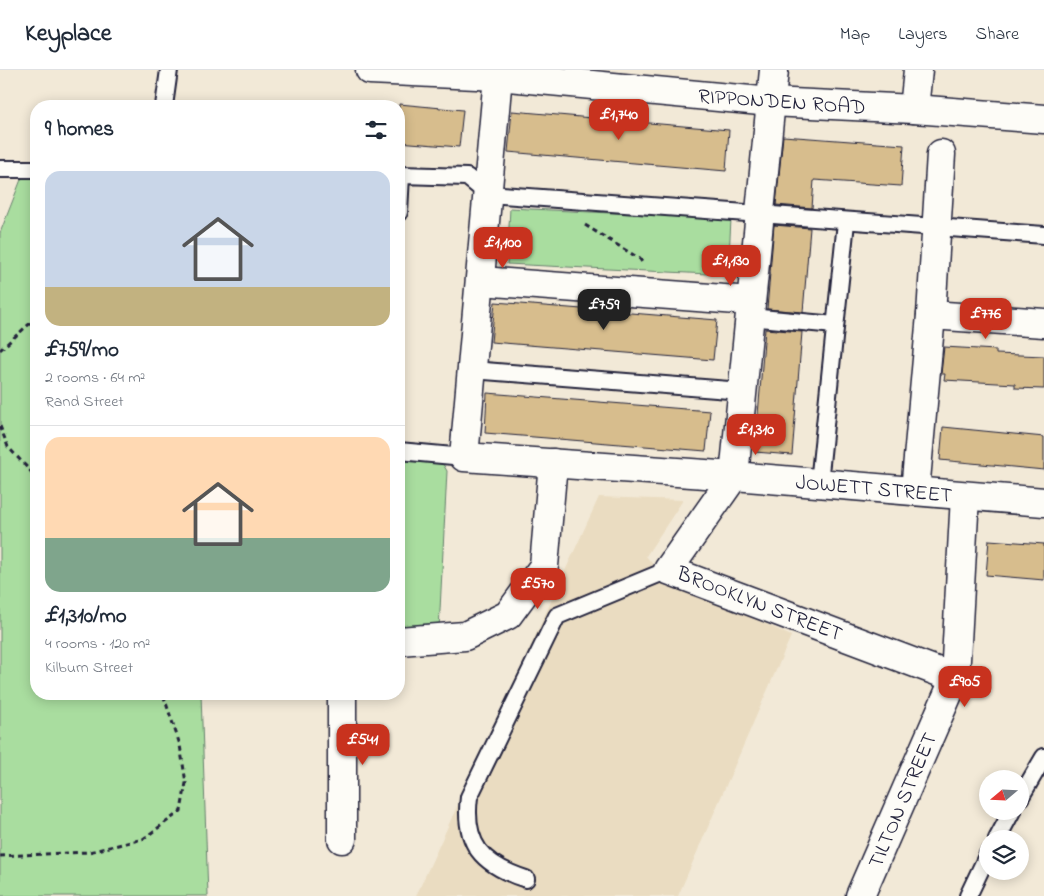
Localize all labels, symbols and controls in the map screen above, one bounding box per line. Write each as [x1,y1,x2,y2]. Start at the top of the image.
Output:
text: Keyplace [25,17,111,52]
text: Map [840,22,870,48]
text: Layers [898,22,948,48]
text: Share [976,22,1019,48]
street label: RIPPONDEN ROAD [697,82,867,124]
pin: £1,740 [578,98,660,141]
text: £1,740 [600,103,638,127]
text: 9 homes [45,115,114,145]
icon: filters [362,116,390,144]
icon: home [173,204,263,294]
pin: £1,100 [462,226,544,269]
text: £1,100 [485,231,521,255]
pin: £1,130 [690,244,772,287]
text: £1,130 [713,249,749,273]
pin: £759 [574,288,634,331]
text: £759 [589,293,619,317]
pin: £776 [956,298,1016,340]
text: £776 [971,302,1001,326]
text: £759/mo [45,336,119,366]
text: 2 rooms · 64 m² [45,366,145,390]
text: Rand Street [45,390,124,414]
pin: £1,310 [715,414,797,456]
text: £1,310 [738,418,774,442]
street label: JOWETT STREET [794,468,953,512]
icon: home [173,469,263,559]
street label: BROOKLYN STREET [671,559,846,650]
pin: £570 [508,568,568,610]
text: £570 [522,572,554,596]
text: £1,310/mo [45,602,127,632]
text: 4 rooms · 120 m² [45,632,150,656]
text: Kilburn Street [45,656,133,680]
pin: £905 [935,666,995,708]
text: £905 [950,670,980,694]
pin: £541 [333,724,393,766]
text: £541 [348,728,378,752]
street label: TILTON STREET [862,728,946,873]
north arrow [979,770,1029,820]
map controls [979,770,1029,880]
button: layers [979,830,1029,880]

